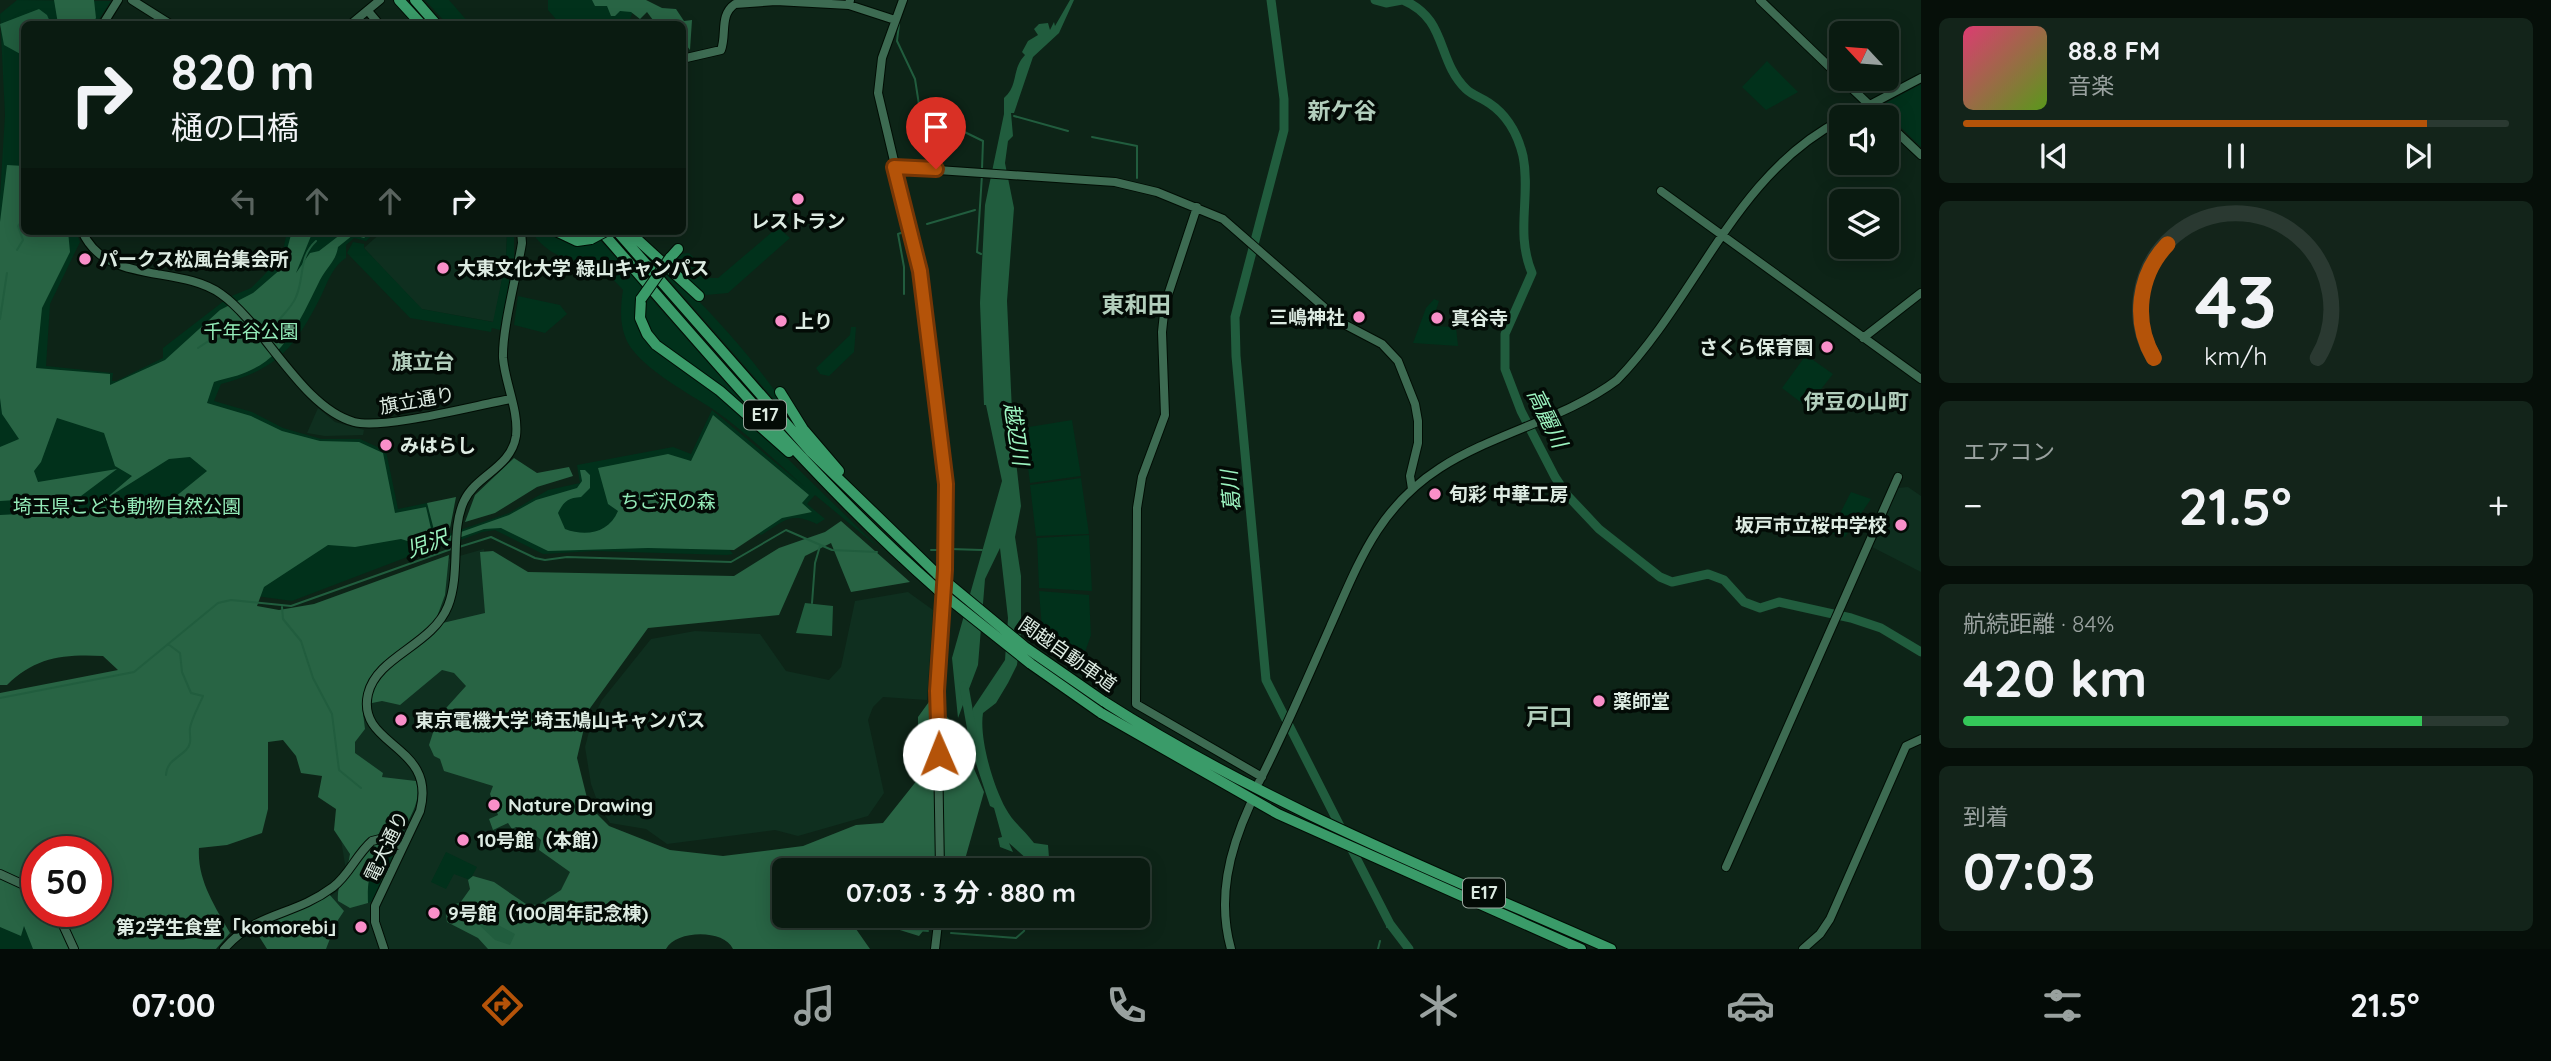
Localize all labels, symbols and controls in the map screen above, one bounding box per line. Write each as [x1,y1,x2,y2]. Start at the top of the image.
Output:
north arrow [1829,21,1899,91]
map controls [1829,21,1899,259]
text: 88.8 FM [2068,34,2160,67]
text: 820 m [171,41,315,102]
icon: right [56,49,147,140]
text: 音楽 [2068,71,2114,100]
district label: 新ケ谷 [1308,96,1377,125]
pin [906,97,966,169]
button: sound [1829,105,1899,175]
text: 樋の口橋 [171,107,299,147]
icon: arrive [917,108,955,146]
icon: previous [2035,137,2073,175]
icon: pause [2217,137,2255,175]
icon: next [2399,137,2437,175]
icon: left [225,182,263,220]
icon: ahead [298,182,336,220]
icon: ahead [371,182,409,220]
icon: right [444,182,482,220]
button: layers [1829,189,1899,259]
marker: レストラン [790,191,806,207]
place label: レストラン [750,209,846,233]
place label: パークス松風台集会所 [99,247,288,271]
marker: パークス松風台集会所 [77,251,93,267]
text: 43 [2195,255,2277,346]
place label: 大東文化大学 緑山キャンパス [457,256,709,280]
marker: 大東文化大学 緑山キャンパス [435,260,451,276]
district label: 東和田 [1102,290,1171,319]
place label: 三嶋神社 [1269,305,1345,329]
place label: 真谷寺 [1451,306,1508,330]
place label: 上り [795,309,833,333]
marker: 三嶋神社 [1351,309,1367,325]
marker: 真谷寺 [1429,310,1445,326]
marker: 上り [773,313,789,329]
park label: 千年谷公園 [203,319,299,343]
place label: さくら保育園 [1699,335,1813,359]
marker: さくら保育園 [1819,339,1835,355]
text: km/h [2204,340,2268,371]
district label: 旗立台 [392,348,455,374]
street label: 旗立通り [377,382,457,418]
water label: 高麗川 [1522,384,1574,453]
district label: 伊豆の山町 [1804,388,1909,414]
road number: E17 [744,400,786,430]
water label: 越辺川 [999,401,1035,469]
place label: みはらし [400,433,476,457]
marker: みはらし [378,437,394,453]
text: エアコン [1963,437,2055,466]
water label: 葛川 [1215,467,1245,513]
text: 21.5° [2179,473,2292,538]
text: − [1963,481,1983,529]
text: + [2488,481,2509,529]
place label: 旬彩 中華工房 [1449,482,1568,506]
marker: 旬彩 中華工房 [1427,486,1443,502]
park label: ちご沢の森 [620,489,716,513]
park label: 埼玉県こども動物自然公園 [13,494,241,518]
place label: 坂戸市立桜中学校 [1735,513,1887,537]
marker: 坂戸市立桜中学校 [1893,517,1909,533]
water label: 児沢 [403,523,454,562]
text: 航続距離 · 84% [1963,609,2114,638]
street label: 関越自動車道 [1014,611,1122,697]
text: 420 km [1963,645,2147,710]
place label: 薬師堂 [1613,689,1670,713]
marker: 薬師堂 [1591,693,1607,709]
district label: 戸口 [1526,702,1572,731]
place label: 東京電機大学 埼玉鳩山キャンパス [415,708,705,732]
marker: 東京電機大学 埼玉鳩山キャンパス [393,712,409,728]
position arrow [902,717,976,791]
place label: Nature Drawing [508,793,653,817]
marker: Nature Drawing [486,797,502,813]
text: 到着 [1963,802,2009,831]
street label: 電大通り [359,807,413,885]
place label: 10号館（本館） [477,828,610,852]
marker: 10号館（本館） [455,832,471,848]
speed limit sign: 50 [21,836,112,927]
text: 07:03 [1963,838,2095,903]
text: 07:03 · 3 分 · 880 m [846,876,1076,909]
road number: E17 [1463,878,1505,908]
place label: 9号館（100周年記念棟) [448,901,649,925]
marker: 9号館（100周年記念棟) [426,905,442,921]
place label: 第2学生食堂「komorebi」 [116,915,347,939]
marker: 第2学生食堂「komorebi」 [353,919,369,935]
icon: directions [478,981,527,1030]
icon: music [790,981,839,1030]
icon: phone [1102,981,1151,1030]
icon: climate [1414,981,1463,1030]
icon: car [1726,981,1775,1030]
icon: filters [2038,981,2087,1030]
text: 07:00 [131,985,215,1025]
text: 21.5° [2350,985,2420,1025]

